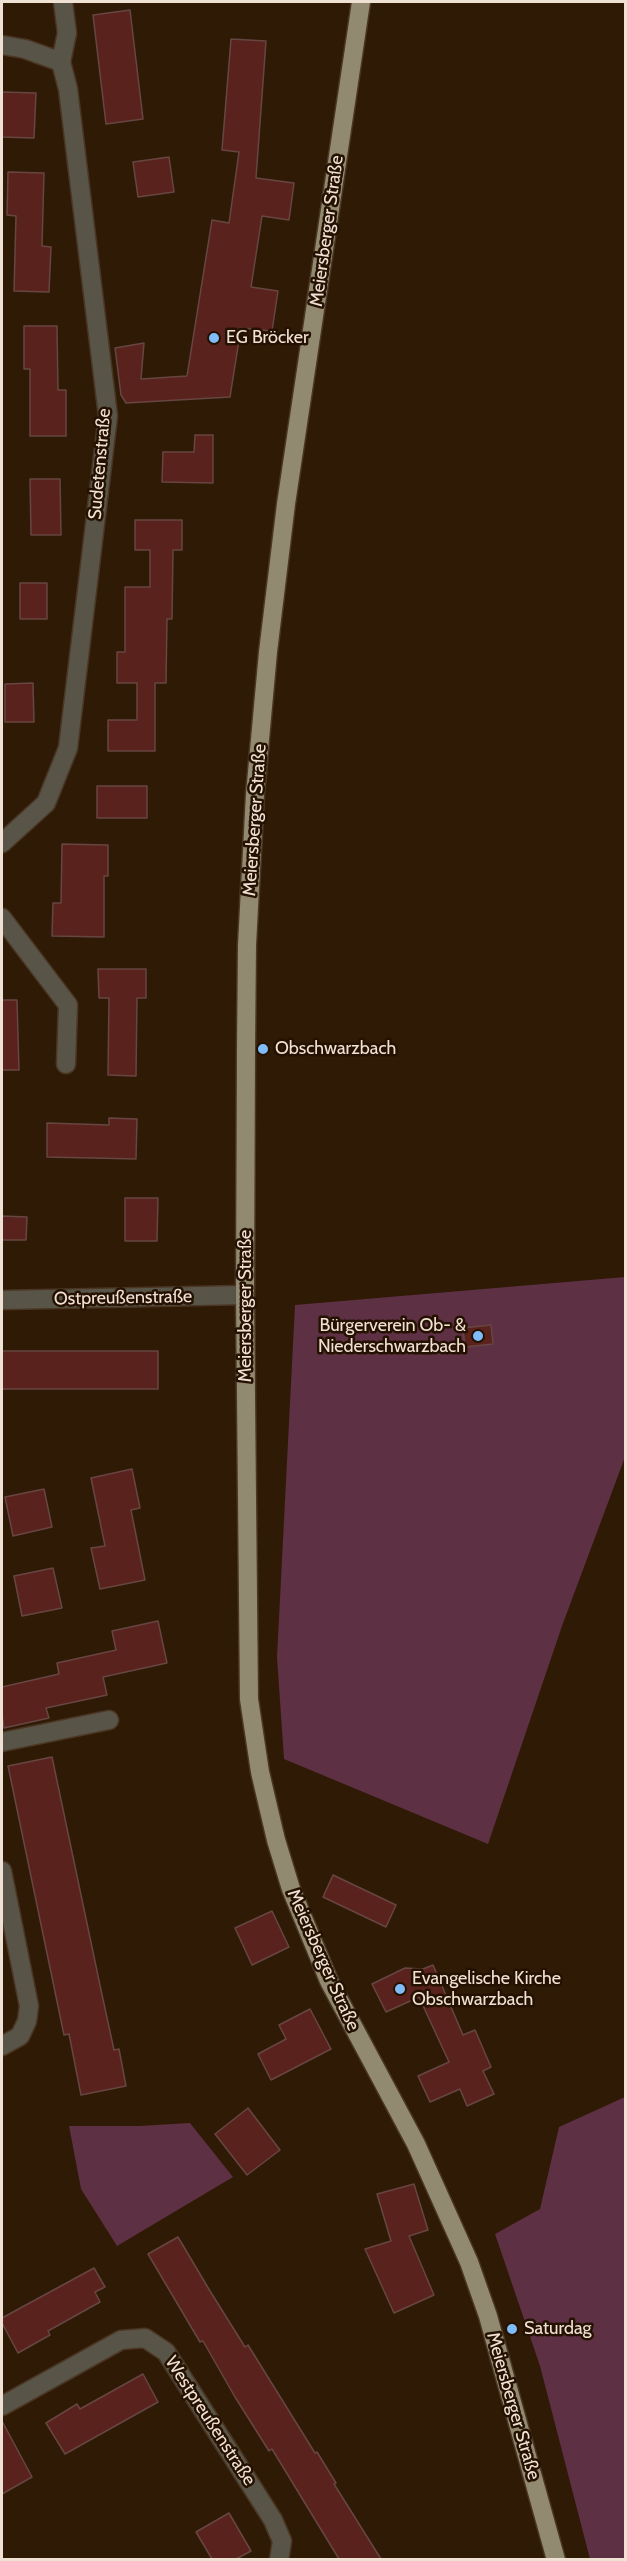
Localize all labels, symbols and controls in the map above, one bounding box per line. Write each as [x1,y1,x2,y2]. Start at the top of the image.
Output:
street label: Meiersberger Straße [306,154,348,308]
place label: EG Bröcker [226,327,309,349]
marker: EG Bröcker [207,331,221,345]
street label: Sudetenstraße [84,407,116,521]
street label: Meiersberger Straße [239,743,271,897]
place label: Obschwarzbach [275,1038,396,1060]
marker: Obschwarzbach [256,1042,270,1056]
street label: Meiersberger Straße [235,1230,257,1382]
street label: Ostpreußenstraße [54,1286,192,1310]
place label: Bürgerverein Ob- & Niederschwarzbach [318,1315,466,1358]
marker: Bürgerverein Ob- & Niederschwarzbach [471,1329,485,1343]
street label: Meiersberger Straße [282,1886,364,2034]
place label: Evangelische Kirche Obschwarzbach [412,1968,561,2010]
marker: Evangelische Kirche Obschwarzbach [393,1982,407,1996]
place label: Saturdag [524,2318,592,2340]
marker: Saturdag [505,2322,519,2336]
street label: Meiersberger Straße [482,2330,544,2482]
street label: Westpreußenstraße [160,2352,260,2490]

